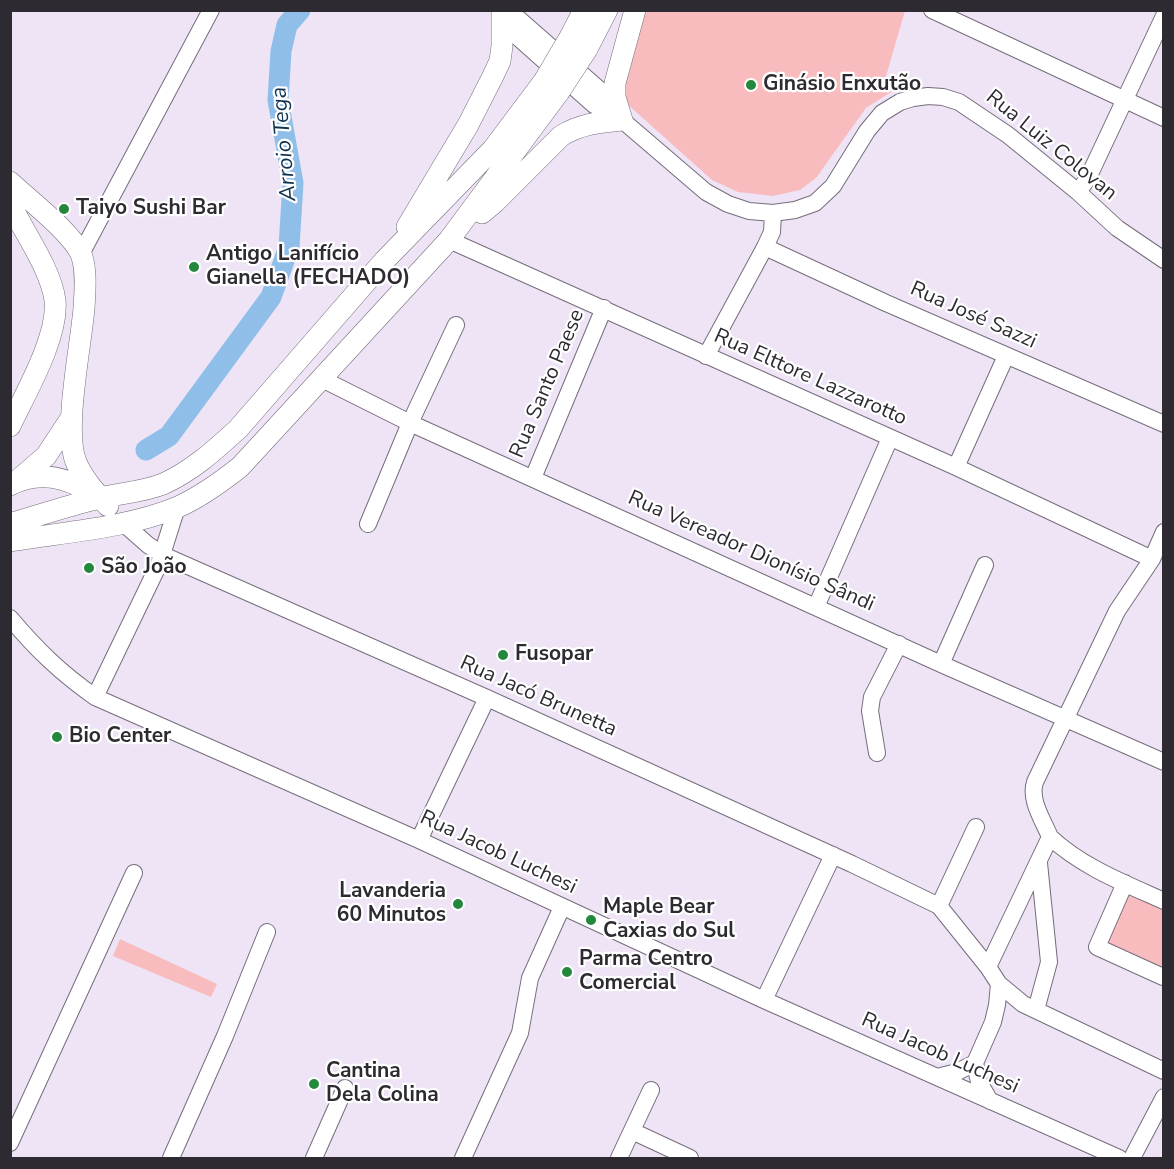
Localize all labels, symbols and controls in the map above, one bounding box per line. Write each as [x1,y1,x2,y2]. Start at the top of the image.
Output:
place label: Ginásio Enxutão [763,72,921,98]
marker: Ginásio Enxutão [744,78,758,92]
street label: Rua Luiz Colovan [980,85,1122,207]
water label: Arroio Tega [267,86,303,202]
place label: Taiyo Sushi Bar [76,196,226,222]
marker: Taiyo Sushi Bar [57,202,71,216]
place label: Antigo Lanifício Gianella (FECHADO) [206,242,410,292]
marker: Antigo Lanifício Gianella (FECHADO) [187,260,201,274]
street label: Rua José Sazzi [906,277,1040,355]
street label: Rua Santo Paese [505,306,591,462]
street label: Rua Elttore Lazzarotto [710,324,910,432]
street label: Rua Vereador Dionísio Sândi [624,486,878,618]
place label: São João [101,555,187,581]
marker: São João [82,561,96,575]
place label: Fusopar [515,642,593,668]
marker: Fusopar [496,648,510,662]
street label: Rua Jacó Brunetta [456,651,620,743]
place label: Bio Center [69,724,171,750]
marker: Bio Center [50,730,64,744]
street label: Rua Jacob Luchesi [416,806,580,900]
place label: Lavanderia 60 Minutos [337,879,446,929]
place label: Maple Bear Caxias do Sul [603,895,735,945]
marker: Lavanderia 60 Minutos [451,897,465,911]
marker: Maple Bear Caxias do Sul [584,913,598,927]
place label: Parma Centro Comercial [579,947,713,997]
marker: Parma Centro Comercial [560,965,574,979]
street label: Rua Jacob Luchesi [857,1008,1023,1100]
place label: Cantina Dela Colina [326,1059,439,1109]
marker: Cantina Dela Colina [307,1077,321,1091]

